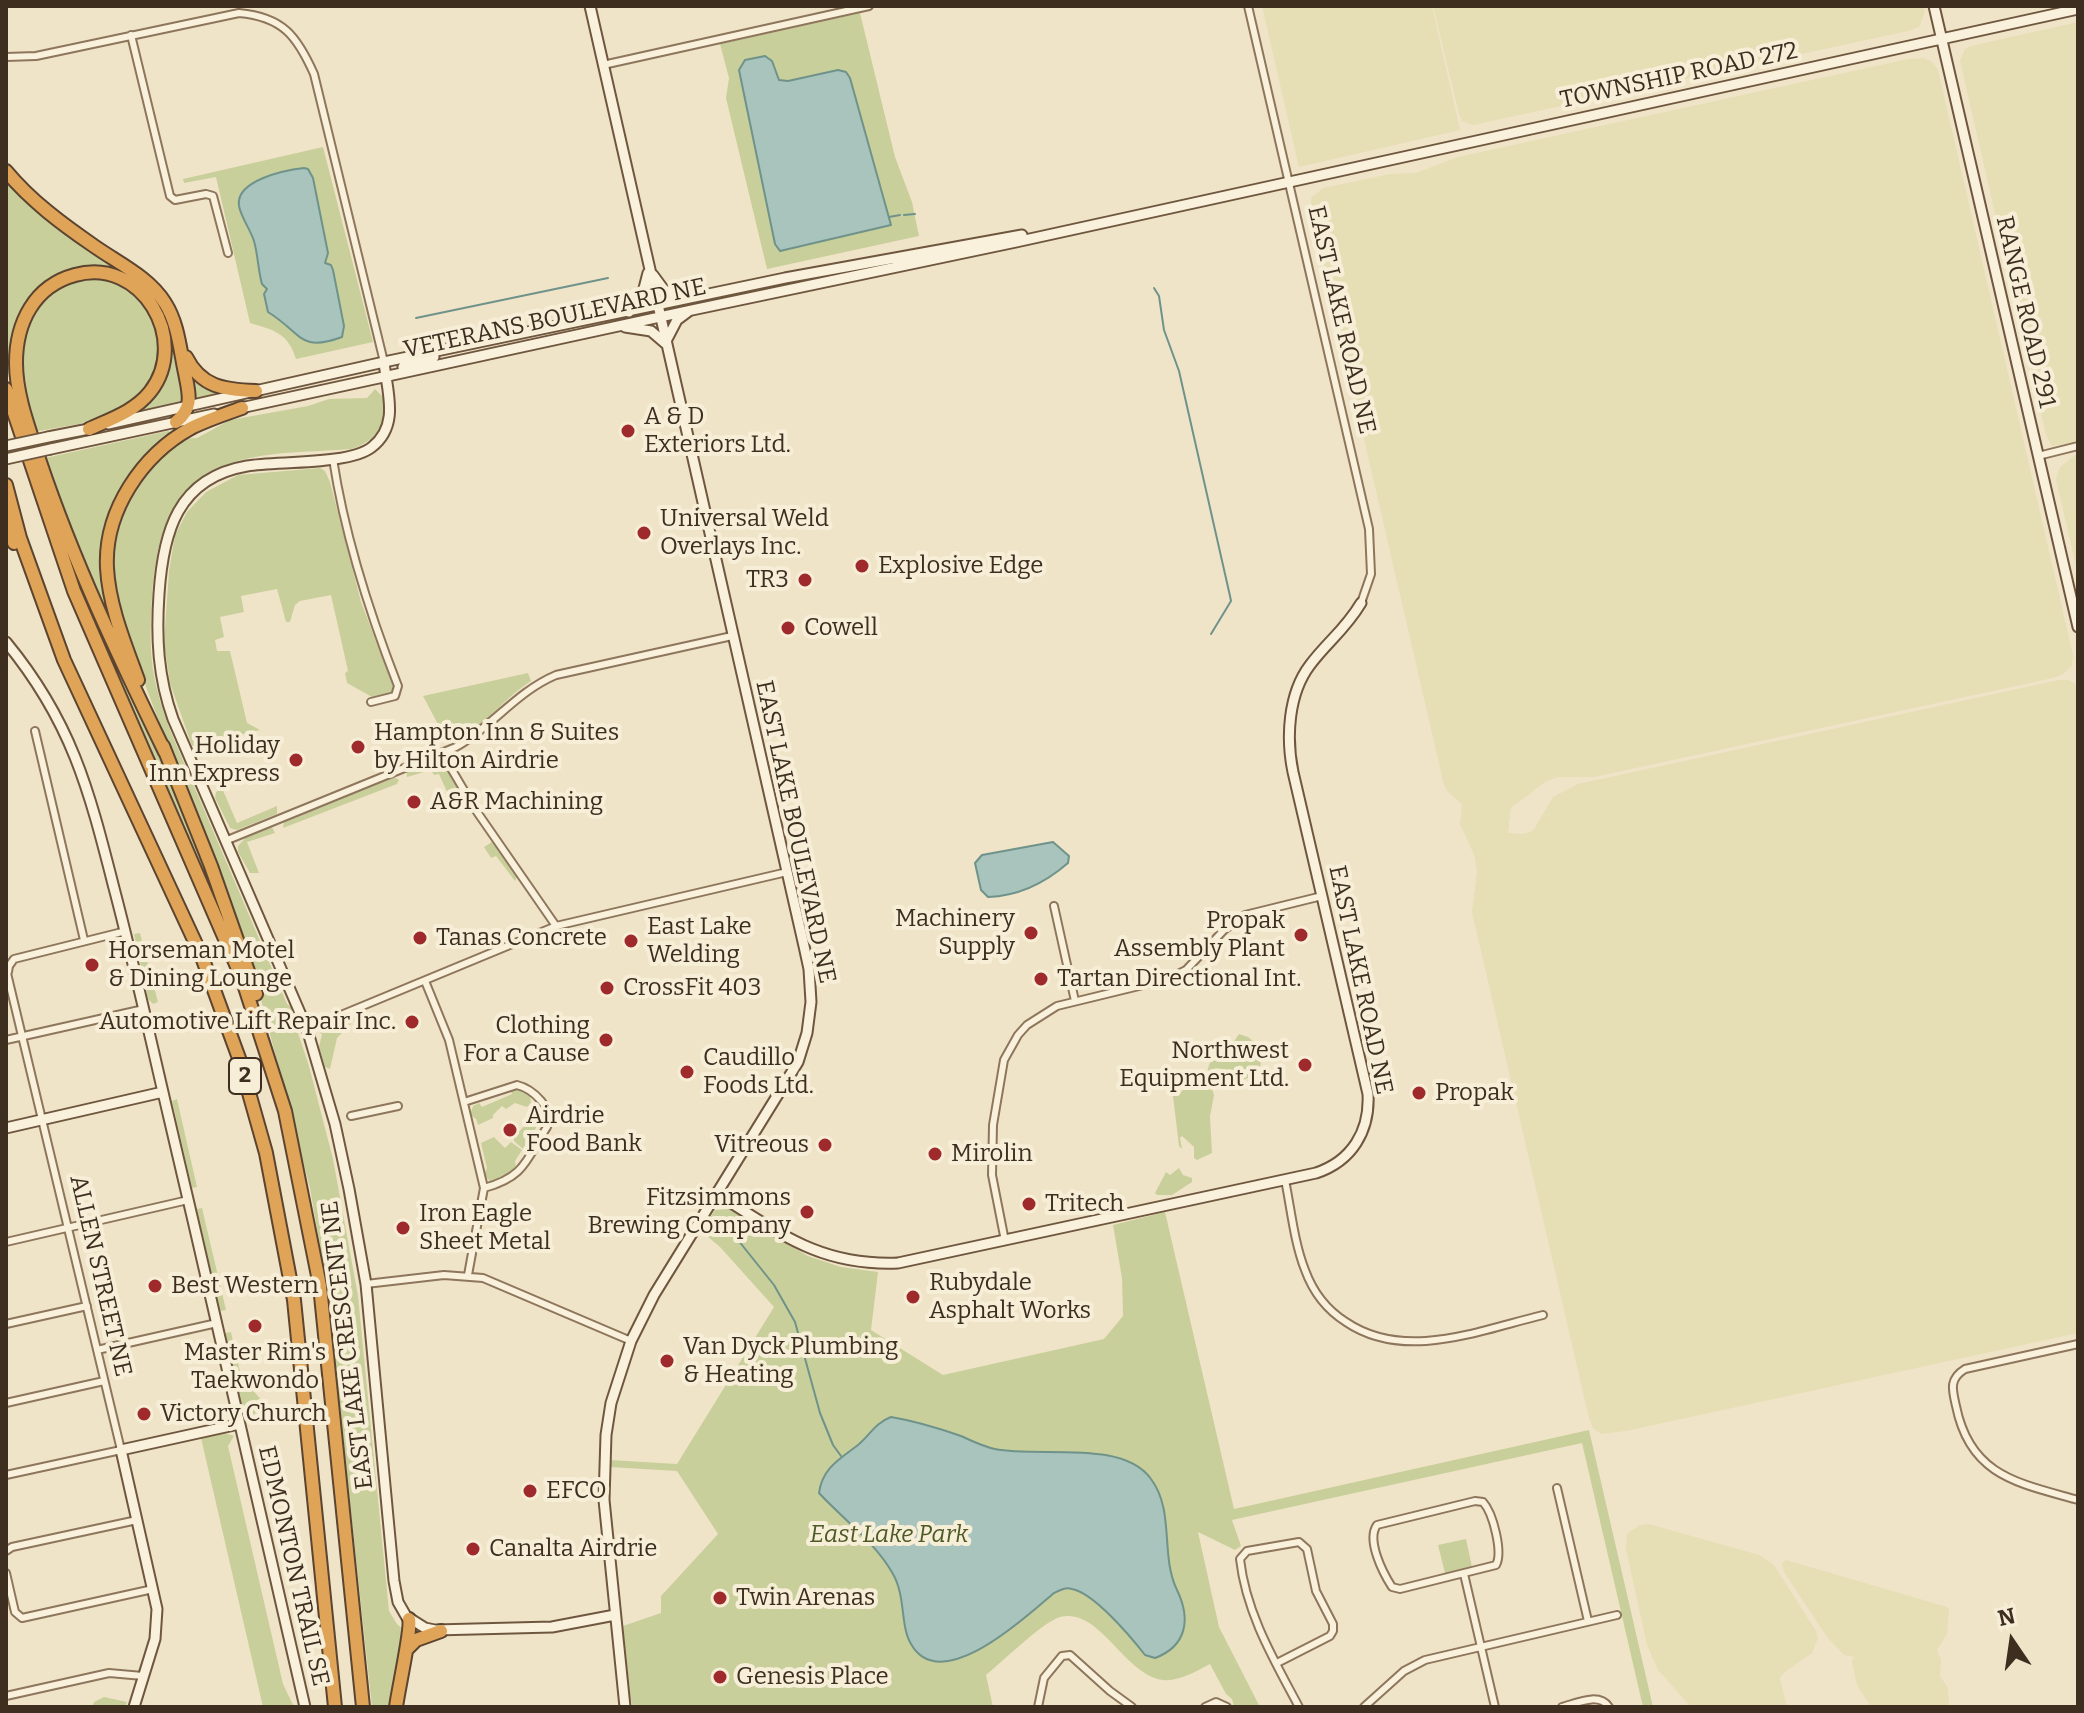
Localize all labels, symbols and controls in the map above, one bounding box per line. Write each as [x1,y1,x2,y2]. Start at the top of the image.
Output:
street label: TOWNSHIP ROAD 272 [1558,37,1800,115]
street label: EAST LAKE ROAD NE [1301,203,1381,437]
street label: RANGE ROAD 291 [1989,213,2061,411]
street label: VETERANS BOULEVARD NE [401,273,709,365]
place label: A & D Exteriors Ltd. [644,403,791,459]
marker: A & D Exteriors Ltd. [619,422,637,440]
place label: Universal Weld Overlays Inc. [660,505,829,561]
marker: Universal Weld Overlays Inc. [635,524,653,542]
place label: Explosive Edge [878,552,1043,580]
marker: Explosive Edge [853,557,871,575]
place label: TR3 [746,566,789,594]
marker: TR3 [796,571,814,589]
place label: Cowell [804,614,878,642]
marker: Cowell [779,619,797,637]
street label: EAST LAKE BOULEVARD NE [749,678,841,986]
place label: Hampton Inn & Suites by Hilton Airdrie [374,719,619,775]
place label: Holiday Inn Express [149,732,280,788]
marker: Hampton Inn & Suites by Hilton Airdrie [349,738,367,756]
marker: Holiday Inn Express [287,751,305,769]
place label: A&R Machining [430,788,603,816]
marker: A&R Machining [405,793,423,811]
street label: EAST LAKE ROAD NE [1322,863,1398,1097]
place label: Machinery Supply [895,905,1015,961]
place label: Propak Assembly Plant [1114,907,1285,963]
place label: East Lake Welding [647,913,752,969]
place label: Tanas Concrete [436,924,607,952]
marker: Machinery Supply [1022,924,1040,942]
marker: Propak Assembly Plant [1292,926,1310,944]
marker: Tanas Concrete [411,929,429,947]
marker: East Lake Welding [622,932,640,950]
place label: Horseman Motel & Dining Lounge [108,937,295,993]
marker: Horseman Motel & Dining Lounge [83,956,101,974]
place label: Tartan Directional Int. [1057,965,1301,993]
marker: Tartan Directional Int. [1032,970,1050,988]
place label: CrossFit 403 [623,974,761,1002]
marker: CrossFit 403 [598,979,616,997]
place label: Automotive Lift Repair Inc. [99,1008,396,1036]
place label: Clothing For a Cause [463,1012,590,1068]
marker: Automotive Lift Repair Inc. [403,1013,421,1031]
marker: Clothing For a Cause [597,1031,615,1049]
place label: Northwest Equipment Ltd. [1119,1037,1289,1093]
place label: Caudillo Foods Ltd. [703,1044,814,1100]
marker: Northwest Equipment Ltd. [1296,1056,1314,1074]
road number: 2 [229,1058,261,1094]
marker: Caudillo Foods Ltd. [678,1063,696,1081]
place label: Propak [1435,1079,1514,1107]
marker: Propak [1410,1084,1428,1102]
place label: Airdrie Food Bank [526,1102,642,1158]
marker: Airdrie Food Bank [501,1121,519,1139]
place label: Vitreous [714,1131,809,1159]
marker: Vitreous [816,1136,834,1154]
place label: Mirolin [951,1140,1033,1168]
marker: Mirolin [926,1145,944,1163]
street label: ALLEN STREET NE [63,1172,137,1380]
place label: Fitzsimmons Brewing Company [588,1184,791,1240]
place label: Tritech [1045,1190,1124,1218]
marker: Tritech [1020,1195,1038,1213]
street label: EAST LAKE CRESCENT NE [316,1199,380,1491]
place label: Iron Eagle Sheet Metal [419,1200,551,1256]
marker: Fitzsimmons Brewing Company [798,1203,816,1221]
marker: Iron Eagle Sheet Metal [394,1219,412,1237]
place label: Rubydale Asphalt Works [929,1269,1091,1325]
place label: Best Western [171,1272,319,1300]
marker: Best Western [146,1277,164,1295]
marker: Rubydale Asphalt Works [904,1288,922,1306]
marker: Master Rim's Taekwondo [246,1317,264,1335]
place label: Van Dyck Plumbing & Heating [683,1333,898,1389]
place label: Master Rim's Taekwondo [184,1339,326,1395]
marker: Van Dyck Plumbing & Heating [658,1352,676,1370]
place label: Victory Church [160,1400,327,1428]
marker: Victory Church [135,1405,153,1423]
street label: EDMONTON TRAIL SE [251,1443,335,1689]
place label: EFCO [546,1477,607,1505]
marker: EFCO [521,1482,539,1500]
park label: East Lake Park [810,1521,968,1549]
place label: Canalta Airdrie [489,1535,657,1563]
marker: Canalta Airdrie [464,1540,482,1558]
place label: Twin Arenas [736,1584,875,1612]
marker: Twin Arenas [711,1589,729,1607]
north arrow [1972,1601,2052,1681]
text: N [1995,1602,2018,1632]
place label: Genesis Place [736,1663,889,1691]
marker: Genesis Place [711,1668,729,1686]

